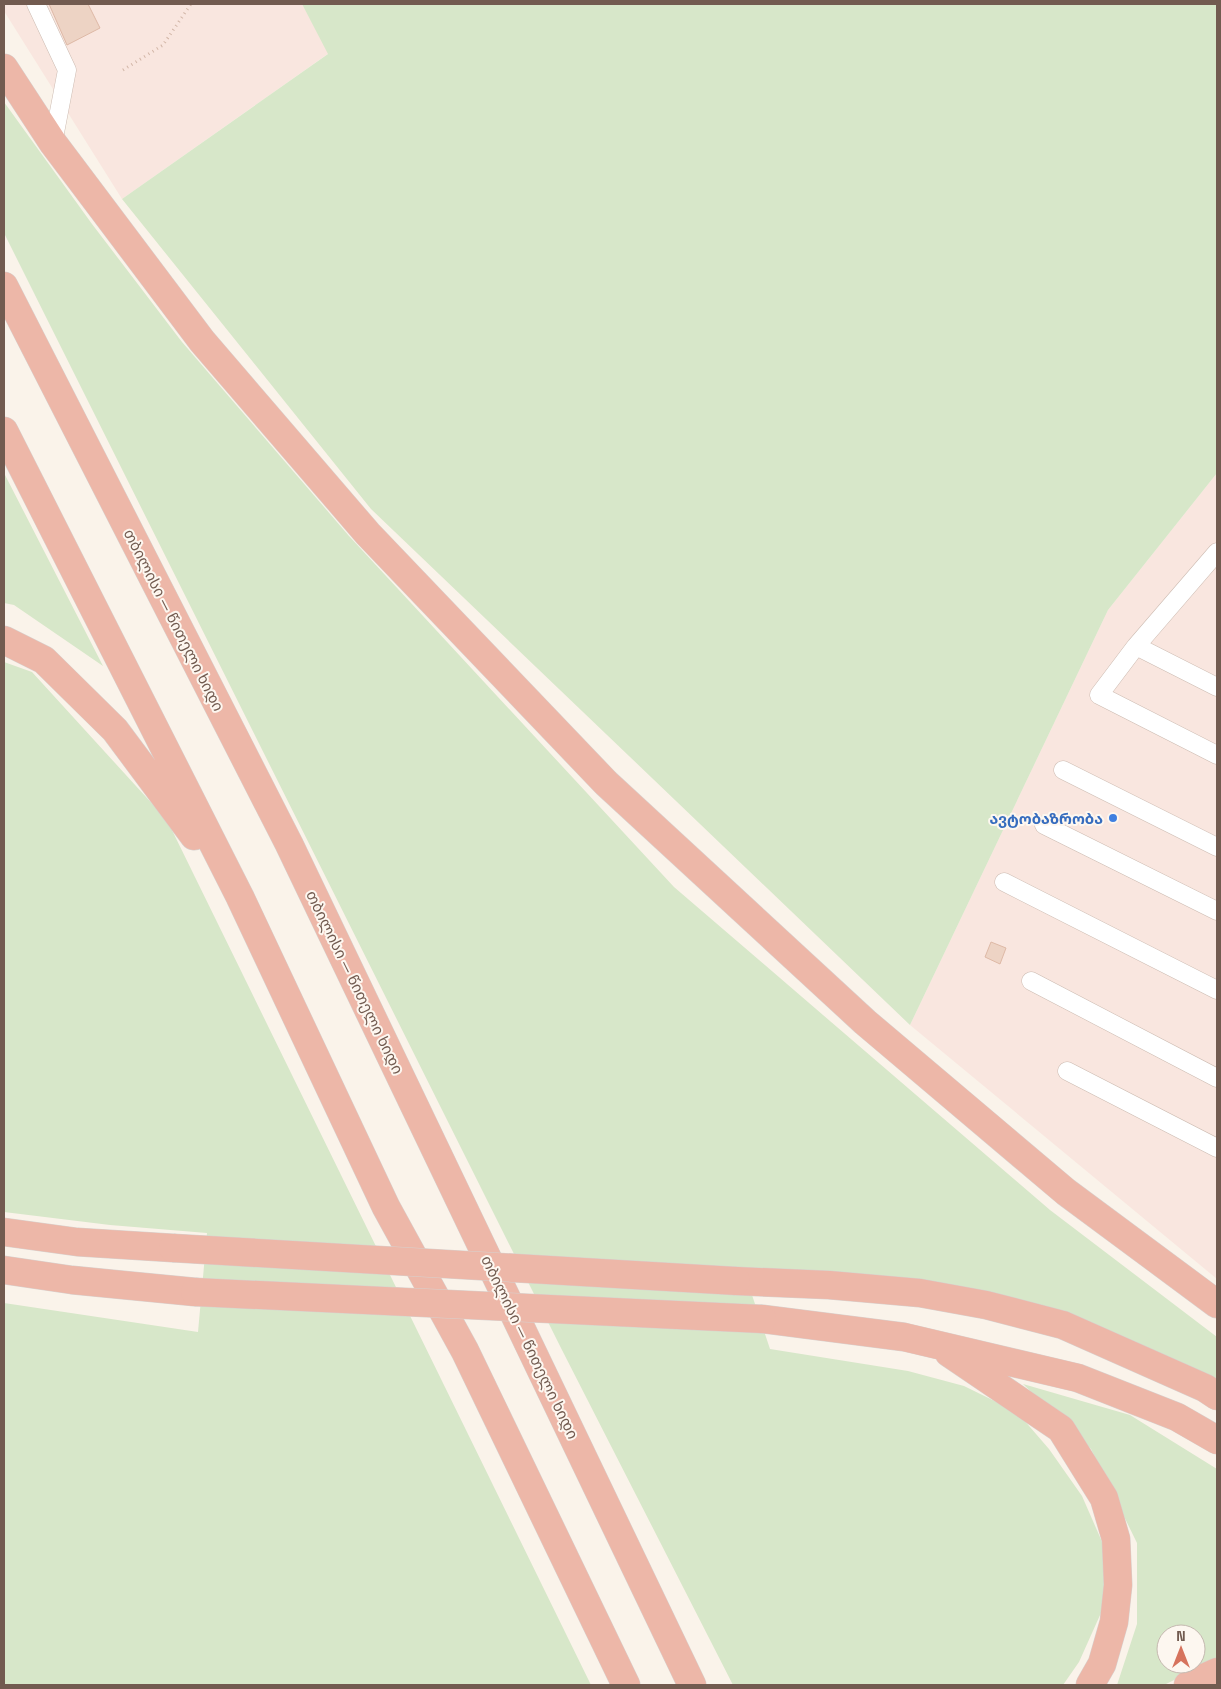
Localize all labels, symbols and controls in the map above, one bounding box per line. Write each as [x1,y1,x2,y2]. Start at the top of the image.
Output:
street label: თბილისი — წითელი ხიდი [120,526,228,714]
place label: ავტობაზრობა [990,809,1103,828]
marker: ავტობაზრობა [1107,812,1119,824]
street label: თბილისი — წითელი ხიდი [302,887,408,1077]
street label: თბილისი — წითელი ხიდი [477,1252,583,1442]
north arrow [1156,1624,1206,1674]
text: N [1176,1627,1186,1645]

